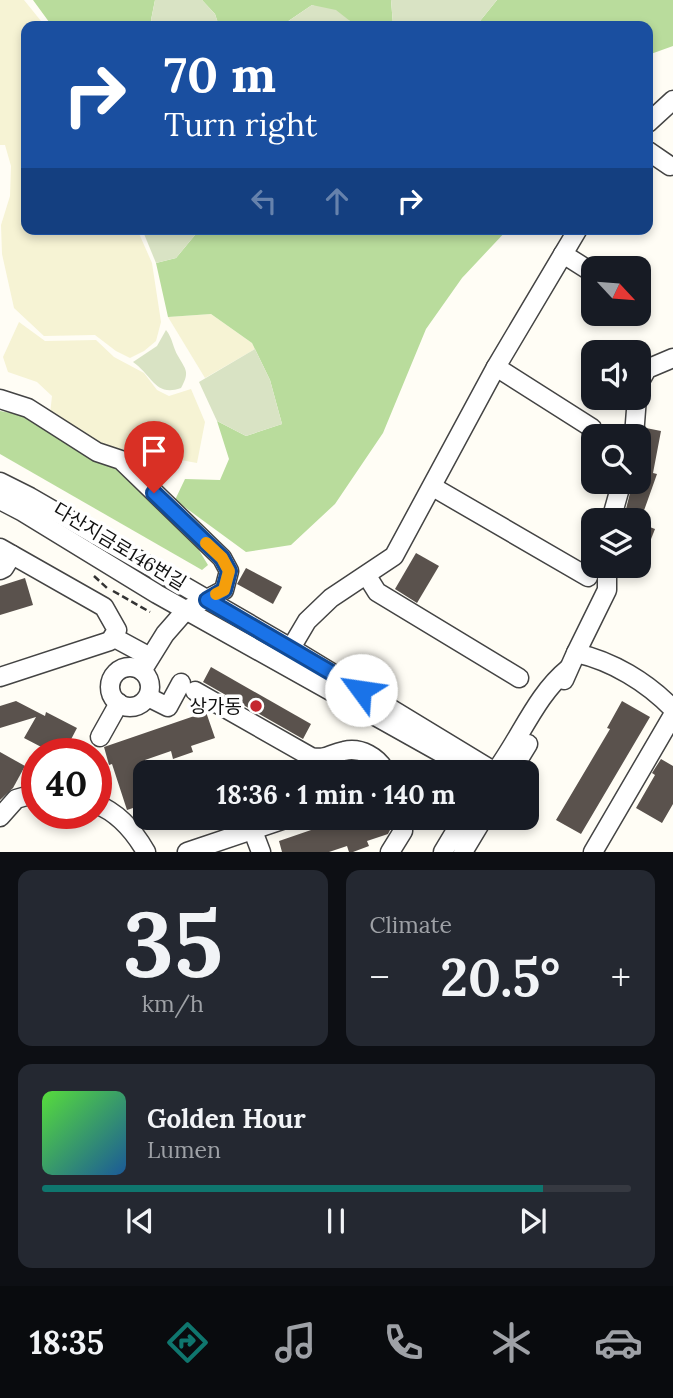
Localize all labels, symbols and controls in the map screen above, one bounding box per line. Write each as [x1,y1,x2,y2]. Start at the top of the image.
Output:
text: 70 m [164,43,276,105]
icon: right [49,49,140,140]
text: Turn right [164,104,317,145]
icon: left [245,182,283,220]
icon: ahead [318,182,356,220]
icon: right [391,182,429,220]
north arrow [581,256,651,326]
map controls [581,256,651,578]
button: sound [581,340,651,410]
pin [124,421,184,493]
button: search [581,424,651,494]
icon: arrive [135,432,173,470]
street label: 다산지금로146번길 [49,497,191,595]
button: layers [581,508,651,578]
position arrow [324,653,398,727]
place label: 상가동 [190,694,242,718]
marker: 상가동 [248,698,264,714]
speed limit sign: 40 [21,738,112,829]
text: 18:36 · 1 min · 140 m [216,778,456,811]
text: 35 [123,885,223,1002]
text: Climate [370,910,452,939]
text: 20.5° [440,944,560,1010]
text: − [370,953,390,1001]
text: + [611,953,631,1001]
text: km/h [142,989,204,1018]
text: Golden Hour [147,1102,306,1135]
text: Lumen [147,1135,221,1164]
icon: previous [121,1202,159,1240]
icon: pause [317,1202,355,1240]
icon: next [514,1202,552,1240]
icon: directions [163,1318,212,1367]
icon: music [271,1318,320,1367]
icon: phone [379,1318,428,1367]
icon: climate [487,1318,536,1367]
icon: car [594,1318,643,1367]
text: 18:35 [29,1322,104,1363]

